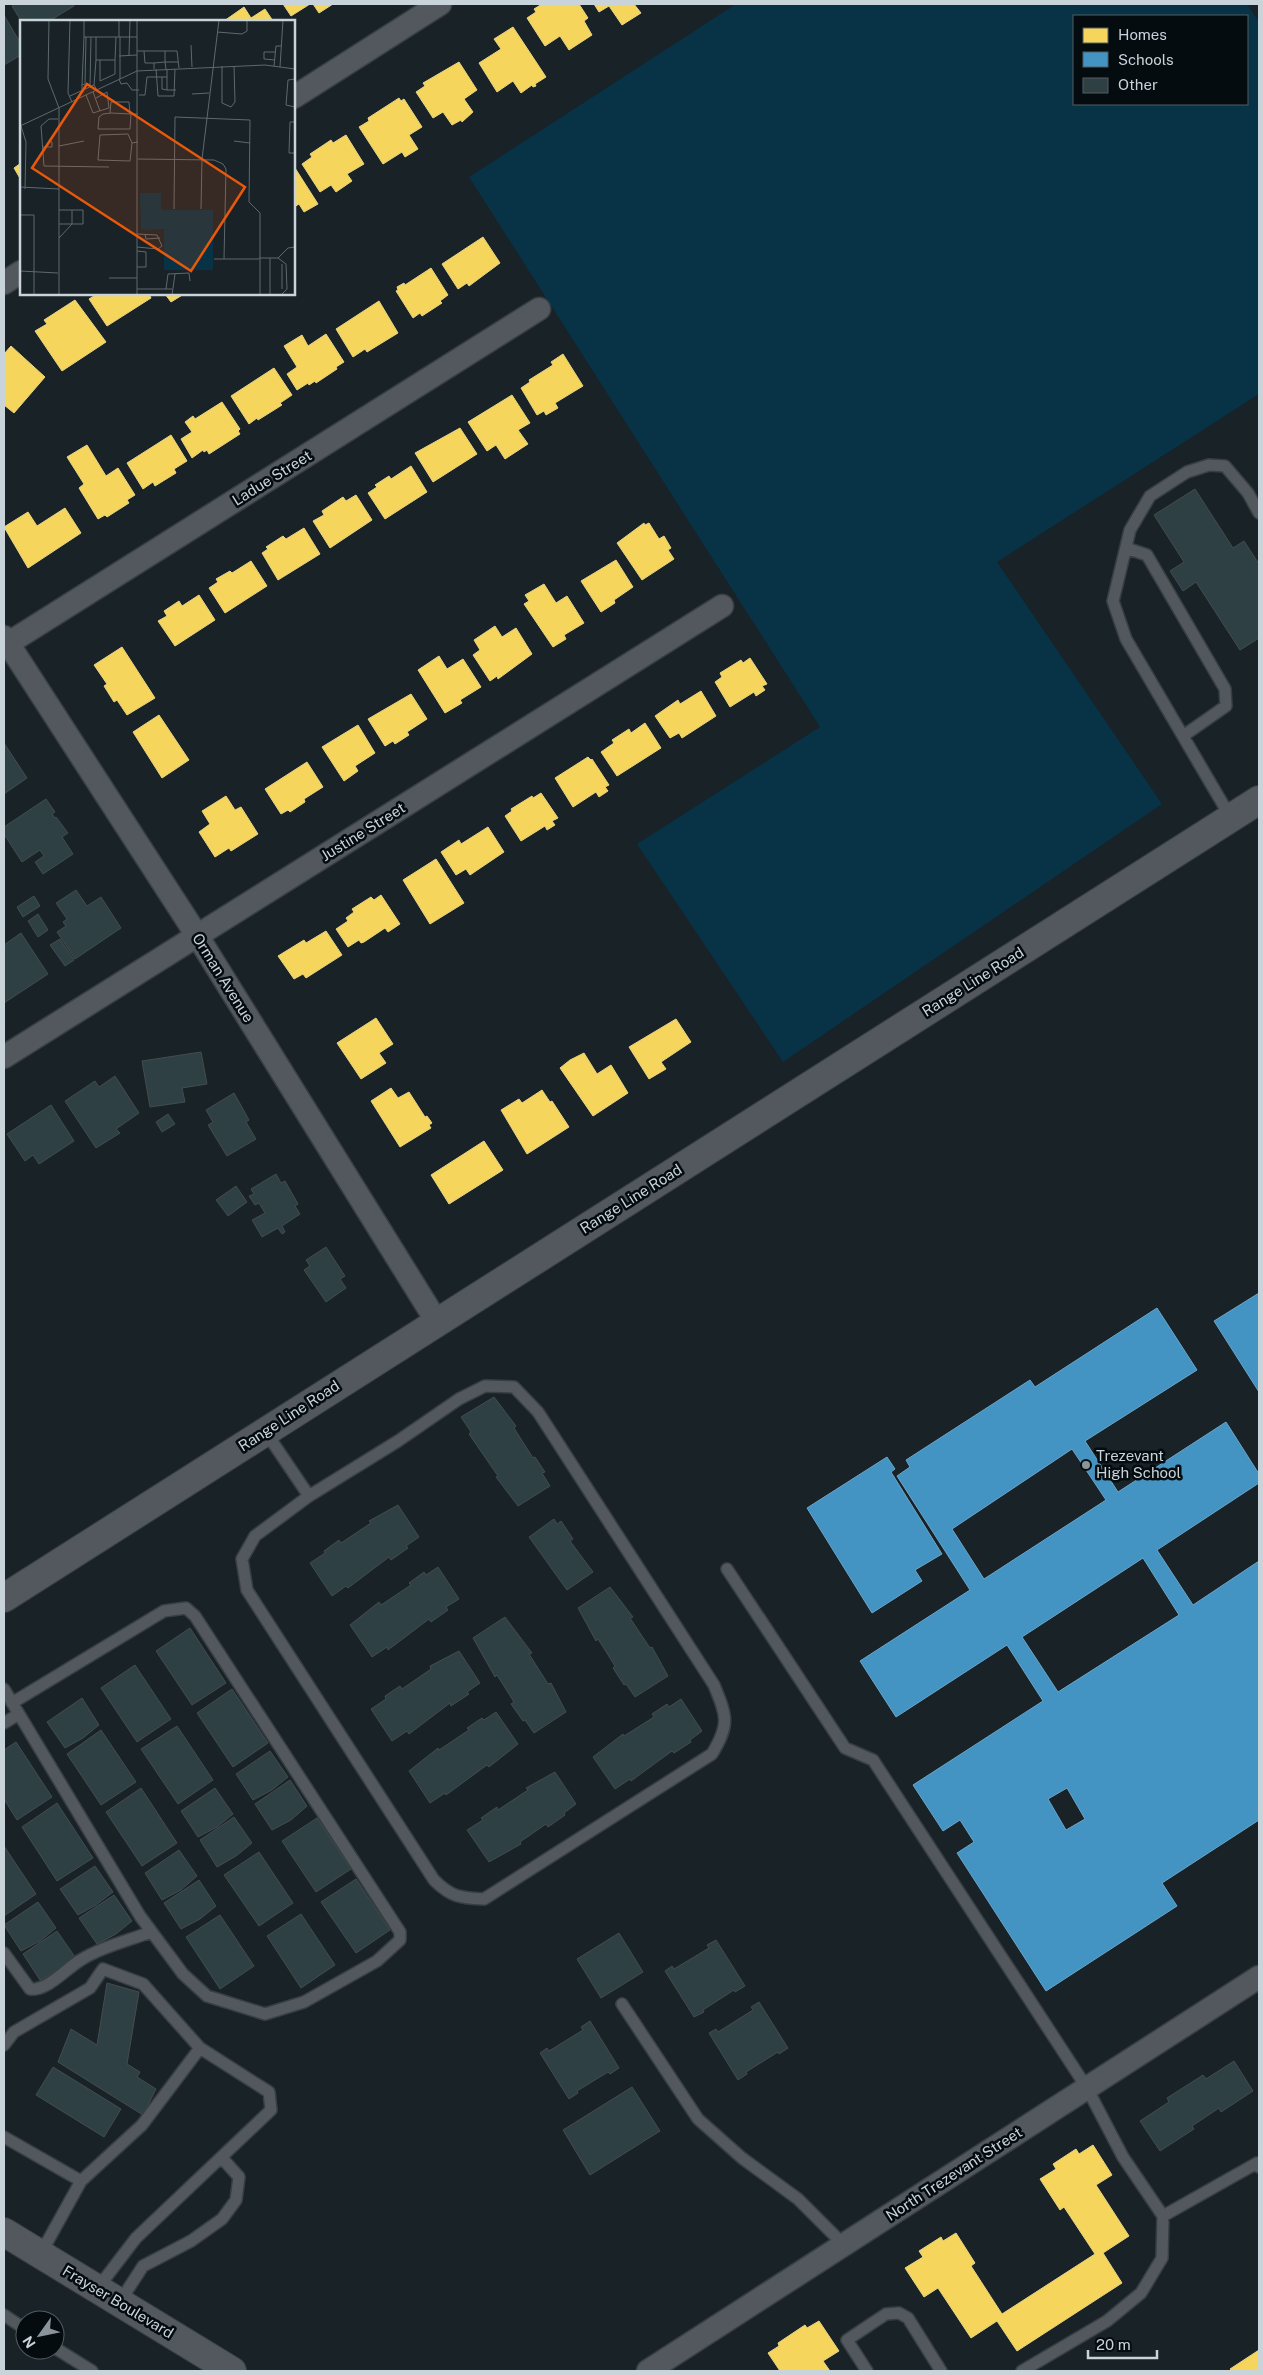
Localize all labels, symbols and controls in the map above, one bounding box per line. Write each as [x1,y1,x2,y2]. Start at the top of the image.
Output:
legend [1073,15,1248,105]
inset map [20,20,295,295]
text: Homes [1118,26,1167,43]
text: Schools [1118,51,1174,68]
text: Other [1118,76,1158,93]
street label: Ladue Street [229,446,315,509]
street label: Justine Street [317,799,408,864]
street label: Orman Avenue [189,930,258,1025]
street label: Range Line Road [919,943,1027,1020]
street label: Range Line Road [577,1160,685,1237]
street label: Range Line Road [235,1377,342,1455]
place label: Trezevant High School [1096,1447,1181,1481]
marker: Trezevant High School [1080,1459,1092,1471]
street label: North Trezevant Street [883,2123,1025,2224]
street label: Frayser Boulevard [60,2262,177,2341]
north arrow [15,2310,65,2360]
scale bar [1088,2328,1157,2360]
text: N [19,2333,39,2351]
text: 20 m [1096,2336,1131,2353]

